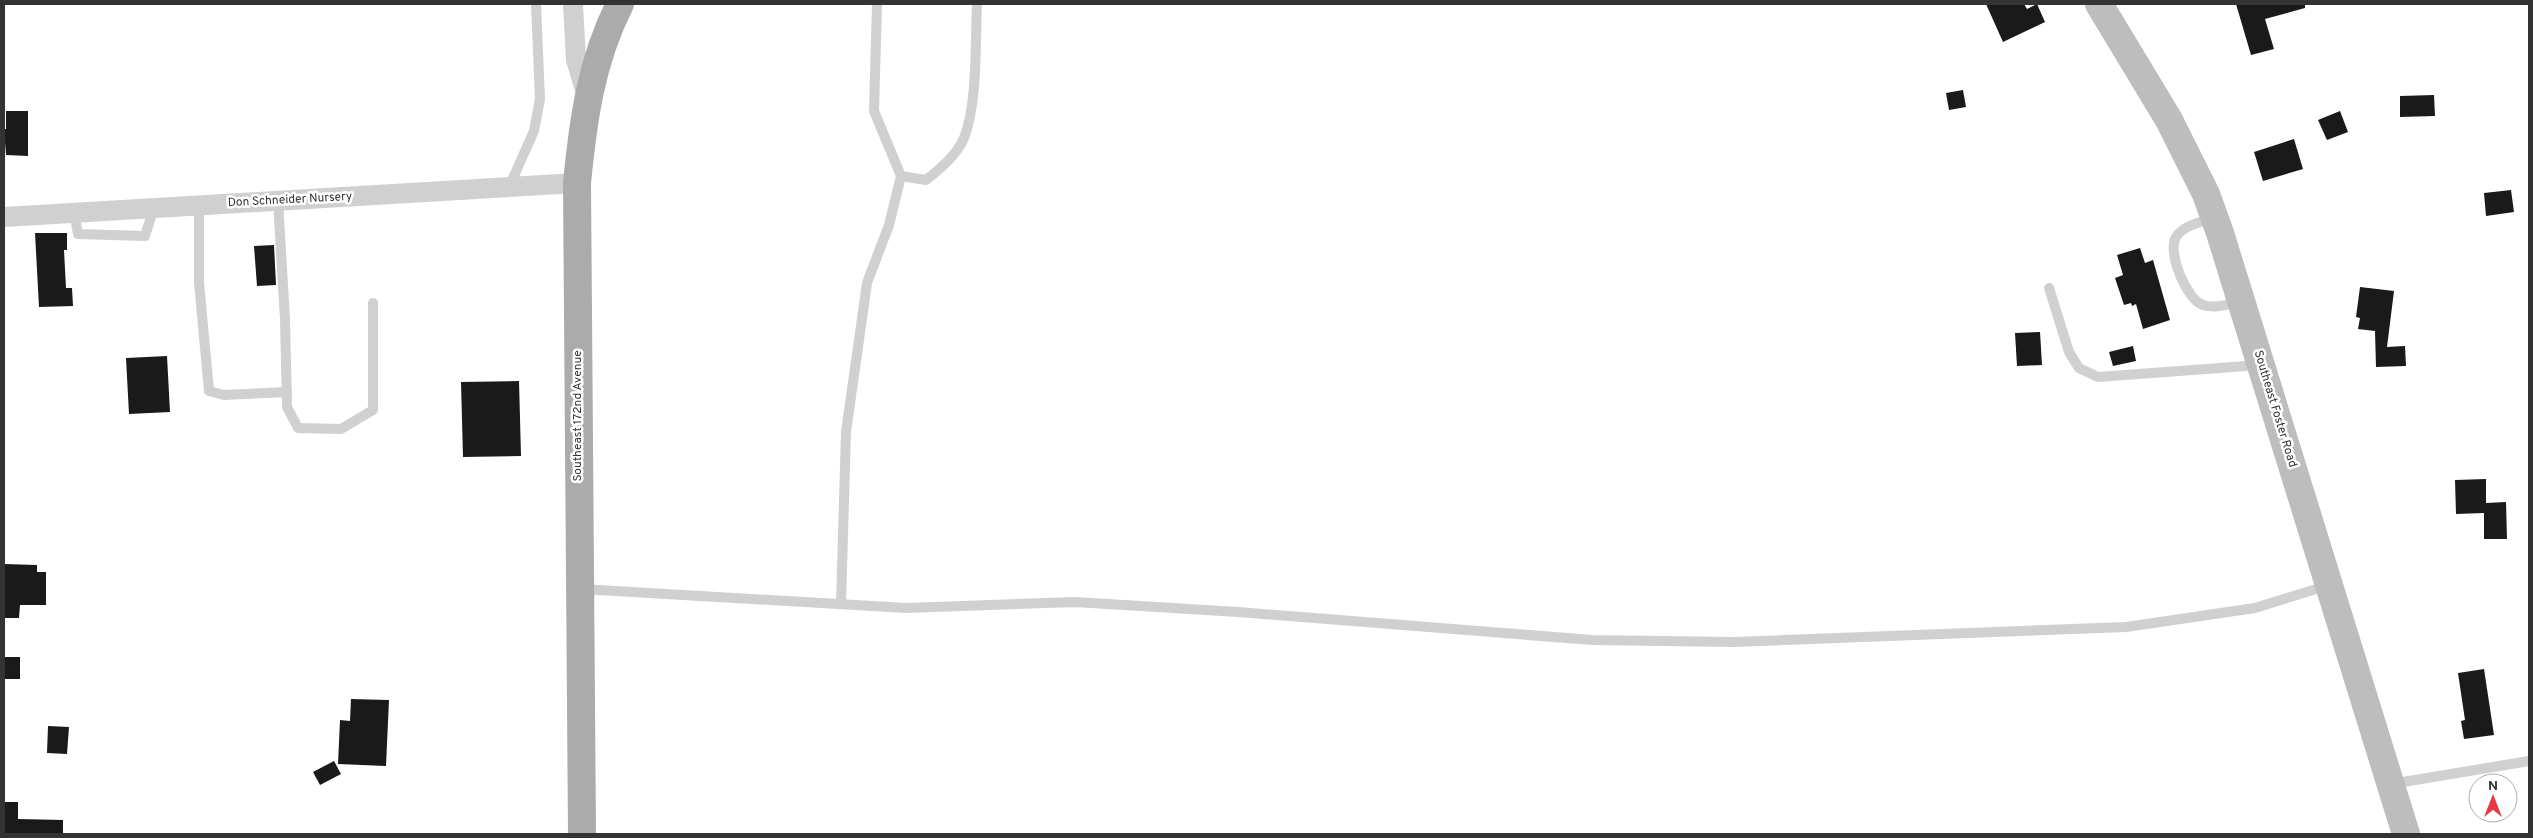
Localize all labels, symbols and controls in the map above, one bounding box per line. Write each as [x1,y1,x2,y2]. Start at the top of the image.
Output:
street label: Don Schneider Nursery [227,189,353,211]
street label: Southeast Foster Road [2250,349,2300,469]
street label: Southeast 172nd Avenue [570,350,586,482]
north arrow [2468,773,2518,823]
text: N [2488,778,2498,795]

